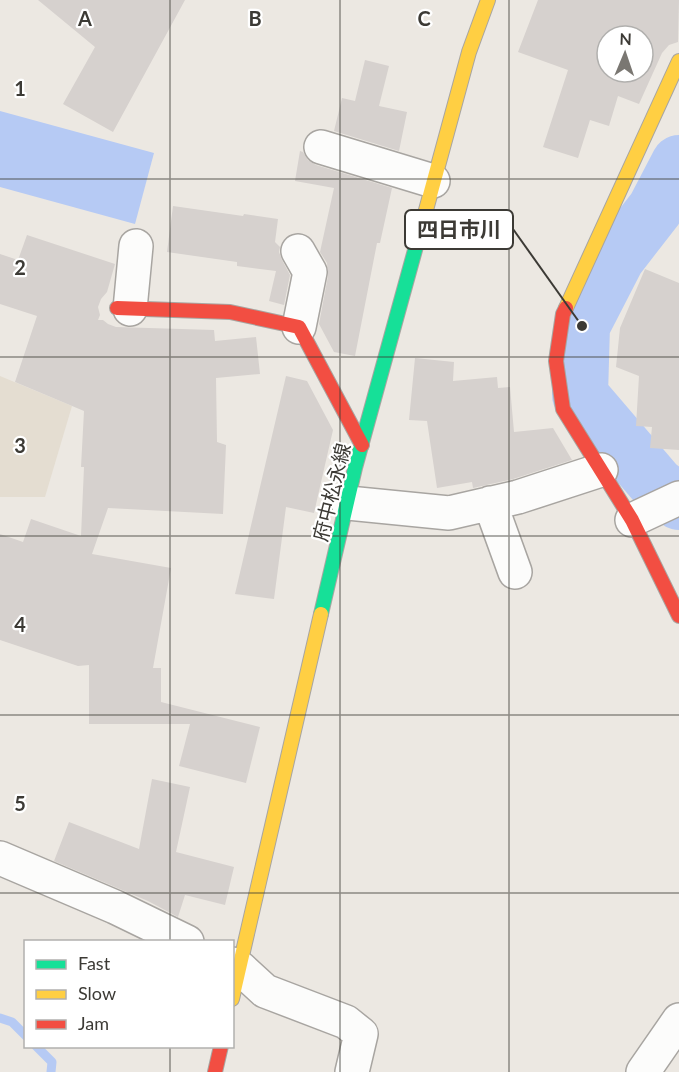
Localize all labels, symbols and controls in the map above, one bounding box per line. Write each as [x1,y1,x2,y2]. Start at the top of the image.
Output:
text: A [77,6,92,30]
text: B [248,6,262,30]
text: C [417,6,431,30]
north arrow [595,24,655,84]
text: N [619,29,632,48]
text: 1 [14,76,26,100]
callout: 四日市川 [405,210,513,249]
text: 四日市川 [417,216,501,241]
text: 2 [14,255,26,279]
text: 3 [14,433,26,457]
street label: 府中松永線 [307,441,355,543]
text: 4 [14,612,26,636]
text: 5 [14,791,26,815]
legend [24,940,234,1048]
text: Fast [78,952,111,974]
text: Slow [78,982,116,1004]
text: Jam [78,1012,109,1034]

